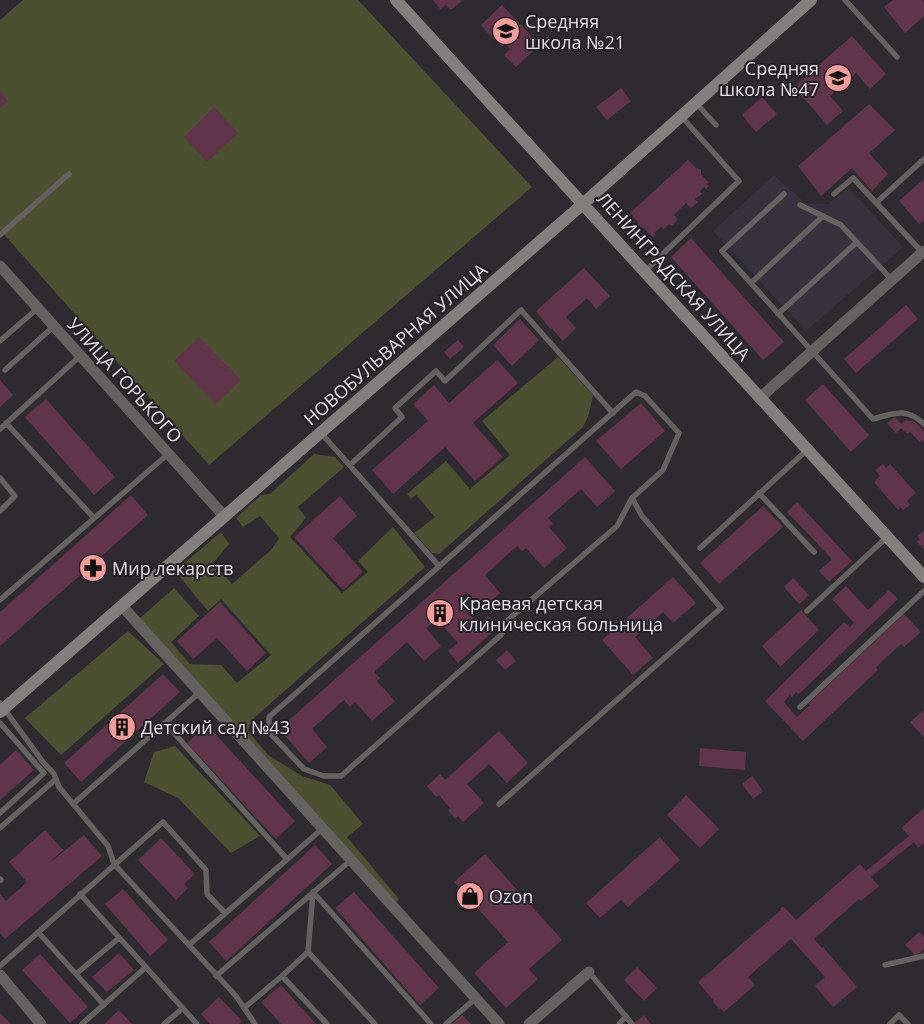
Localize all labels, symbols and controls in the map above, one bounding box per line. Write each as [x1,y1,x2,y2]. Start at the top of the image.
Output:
place label: Средняя школа №21 [525,9,625,54]
school or university icon: Средняя школа №21 [491,16,521,46]
place label: Средняя школа №47 [719,56,819,101]
school or university icon: Средняя школа №47 [823,63,853,93]
street label: ЛЕНИНГРАДСКАЯ УЛИЦА [592,187,756,366]
street label: НОВОБУЛЬВАРНАЯ УЛИЦА [298,257,492,430]
street label: УЛИЦА ГОРЬКОГО [62,312,188,448]
pharmacy icon: Мир лекарств [78,553,108,583]
place label: Мир лекарств [112,556,233,580]
place label: Краевая детская клиническая больница [459,591,663,636]
building icon: Краевая детская клиническая больница [425,598,455,628]
building icon: Детский сад №43 [107,712,137,742]
place label: Детский сад №43 [141,715,290,739]
shop icon: Ozon [455,881,485,911]
place label: Ozon [489,884,533,908]

